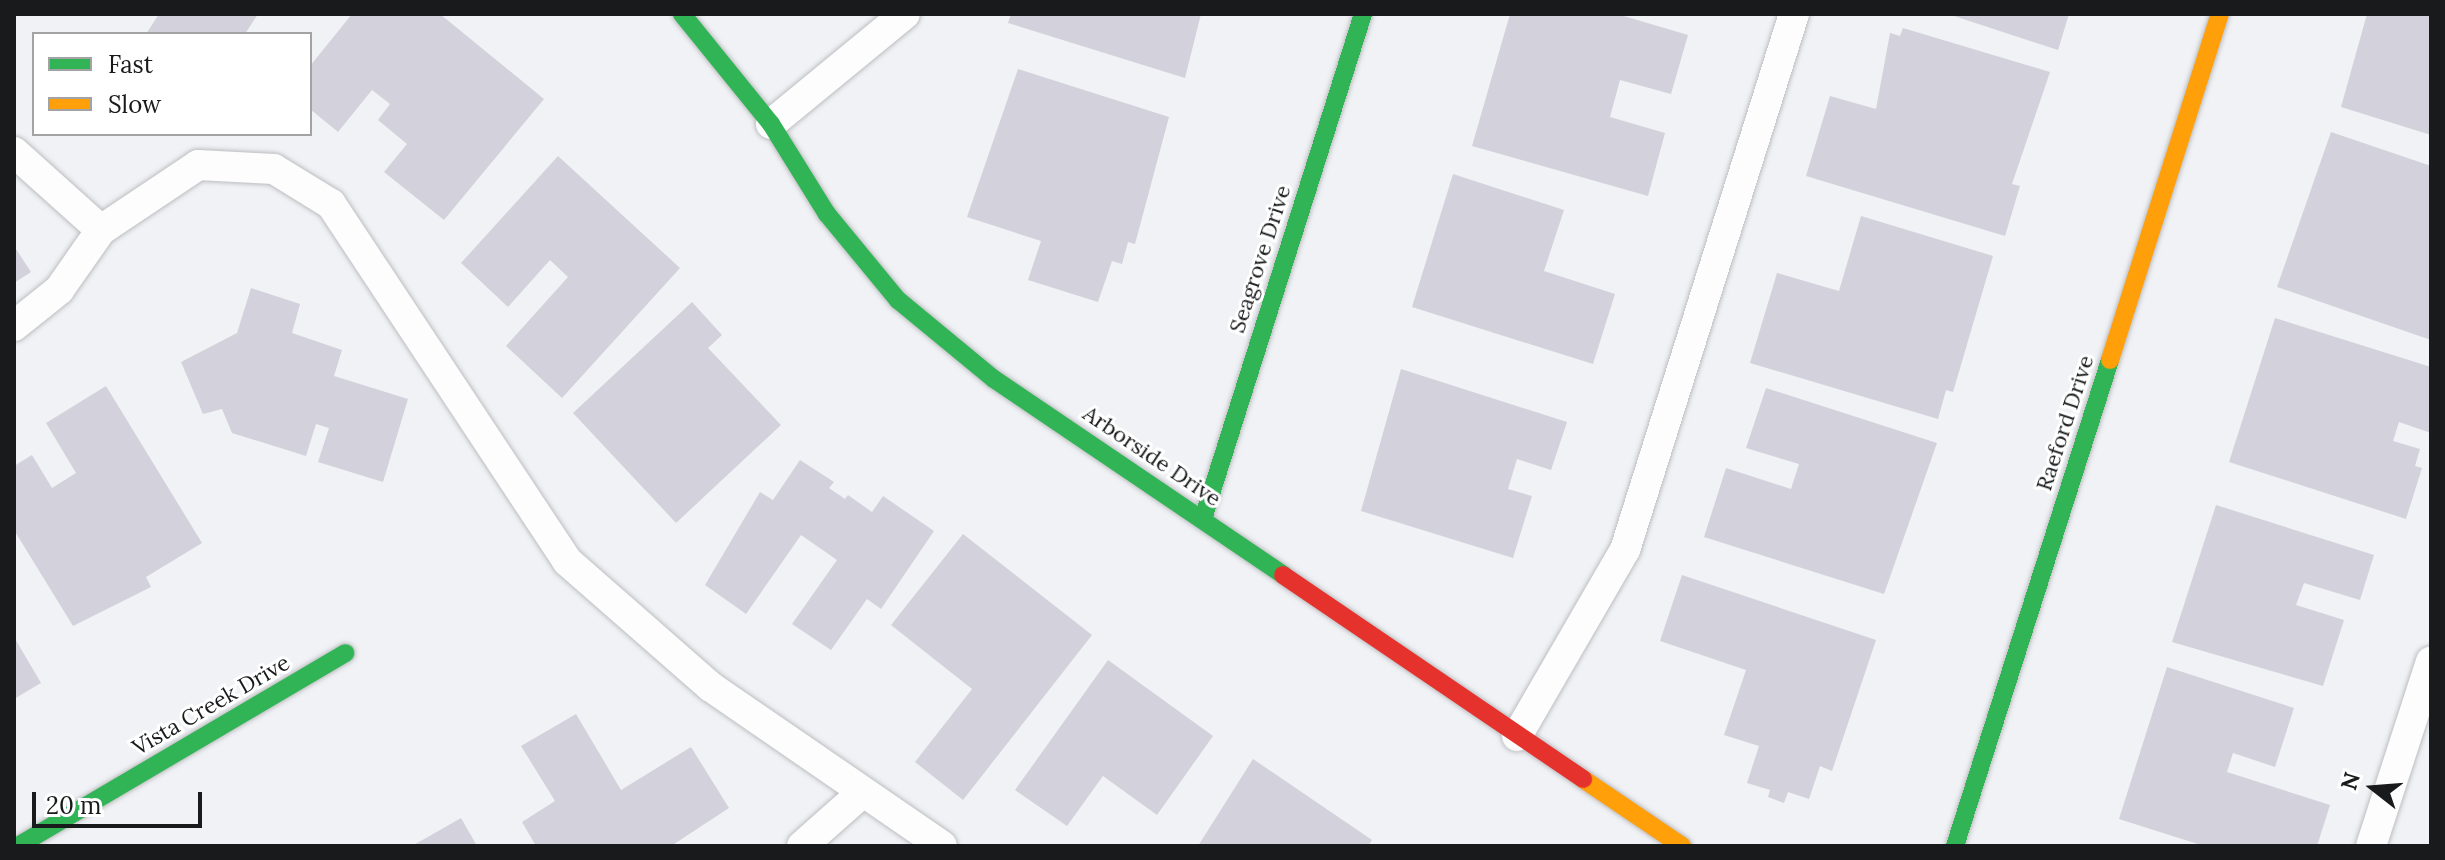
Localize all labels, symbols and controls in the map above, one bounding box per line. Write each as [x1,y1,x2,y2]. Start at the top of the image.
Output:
legend [32,32,312,136]
text: Fast [108,49,153,80]
text: Slow [108,89,161,120]
street label: Seagrove Drive [1224,182,1296,336]
street label: Raeford Drive [2031,352,2099,494]
street label: Arborside Drive [1078,400,1226,512]
street label: Vista Creek Drive [128,649,294,761]
north arrow [2333,748,2413,828]
text: N [2334,769,2366,793]
scale bar [36,776,206,826]
text: 20 m [46,790,102,821]

